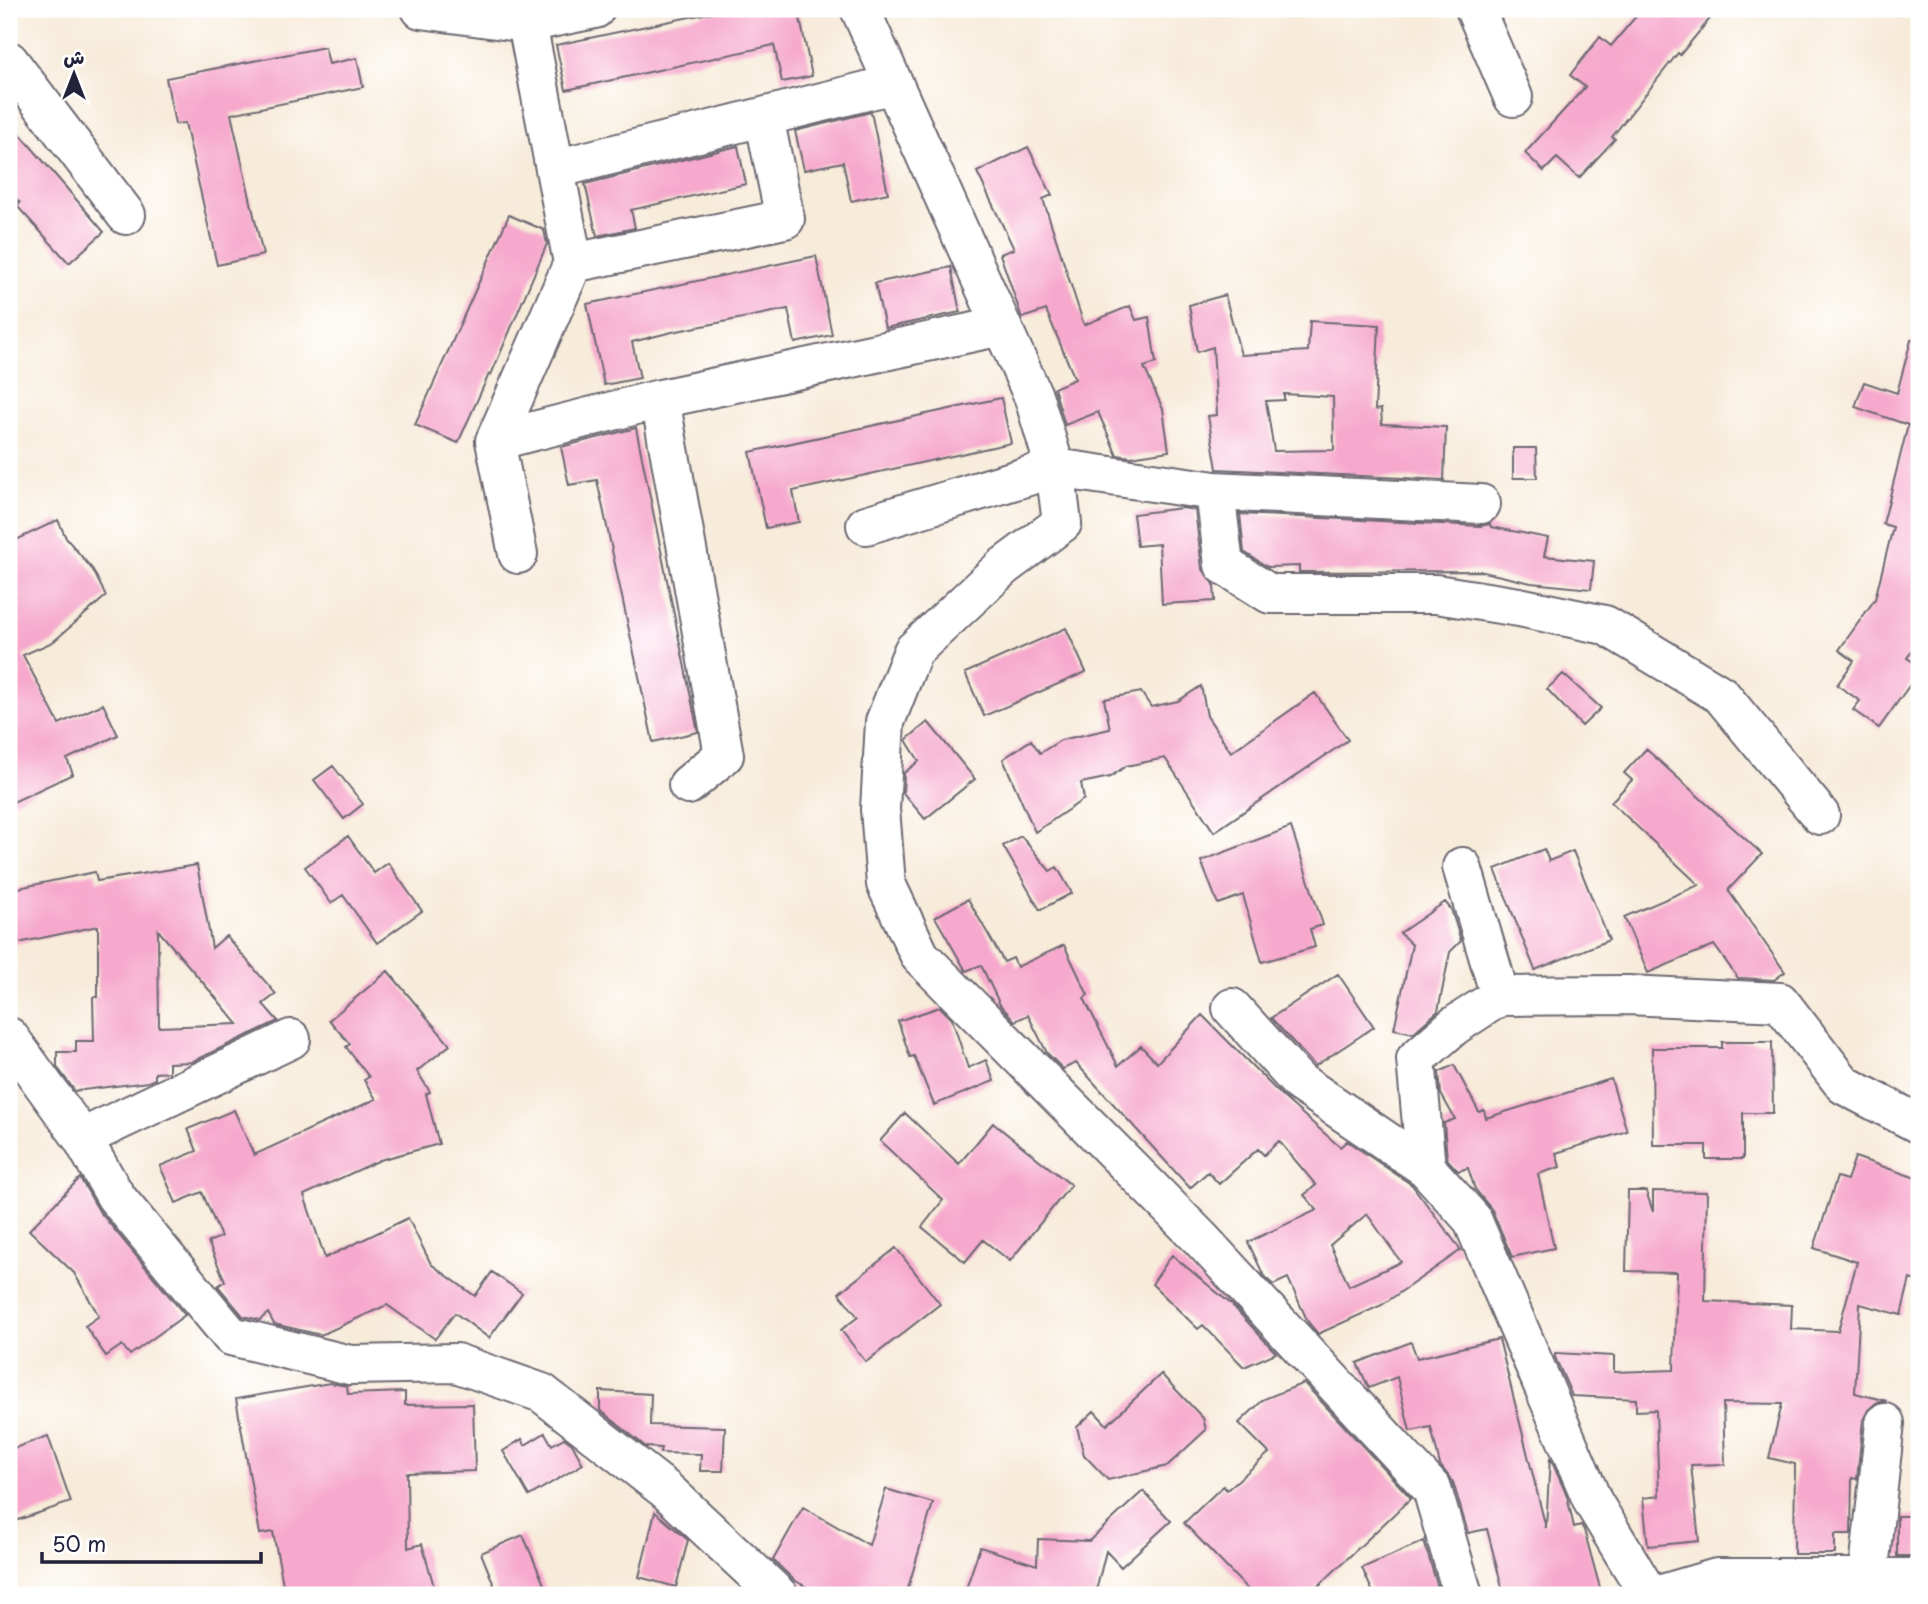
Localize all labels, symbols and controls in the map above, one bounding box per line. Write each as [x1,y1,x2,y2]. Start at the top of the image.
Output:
north arrow [38,38,108,108]
text: ش [64,42,85,70]
scale bar [42,1520,261,1564]
text: 50 m [52,1527,106,1559]

